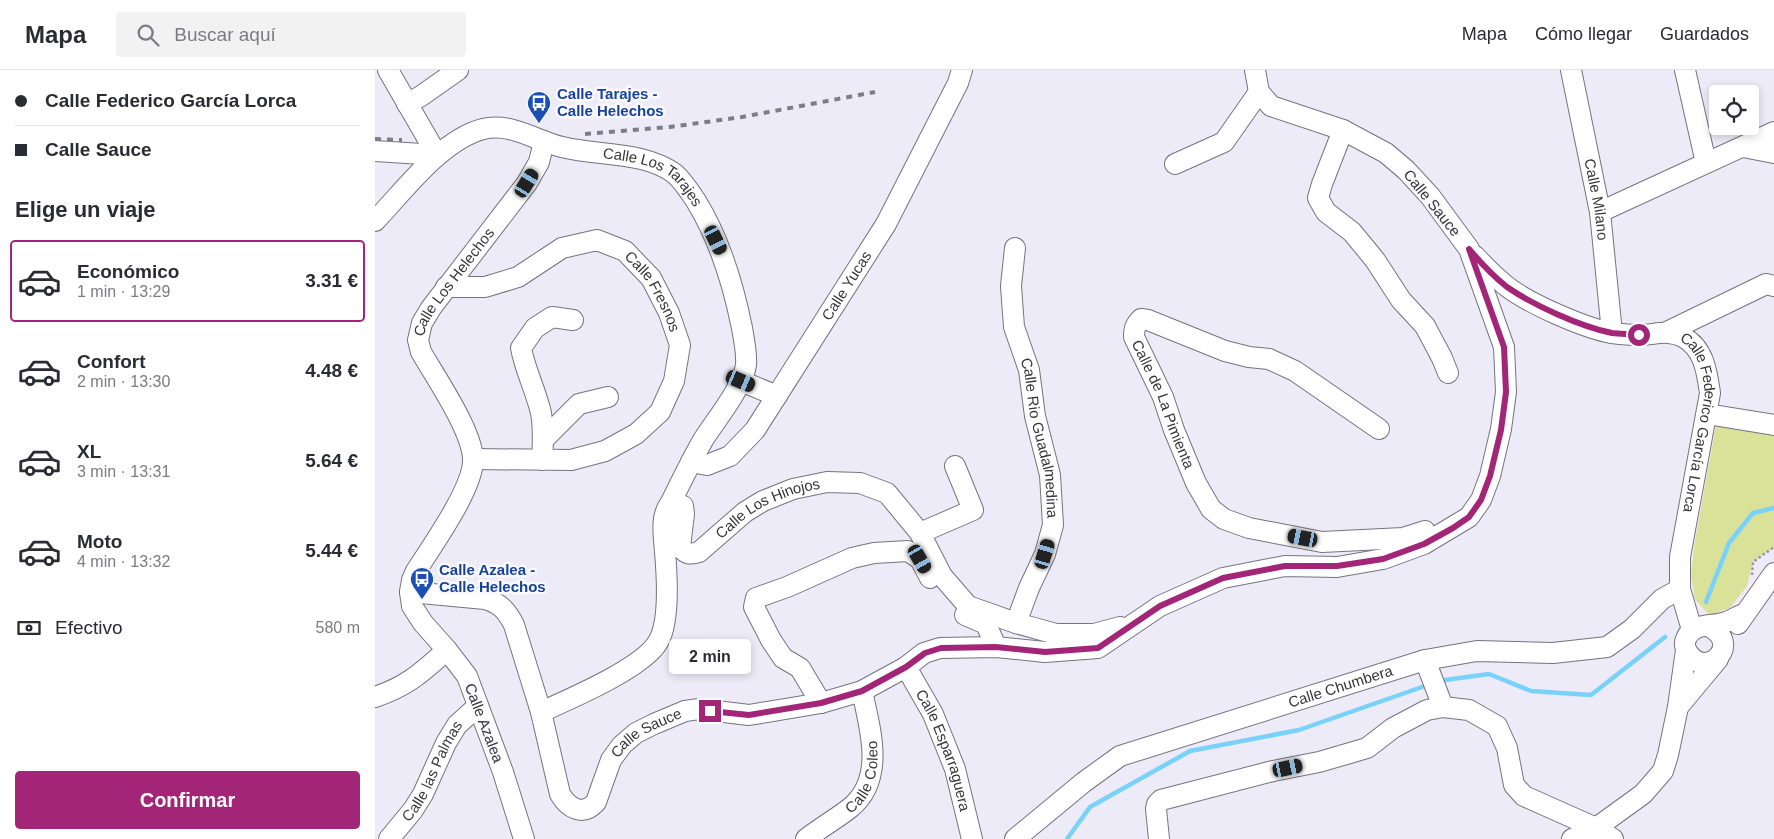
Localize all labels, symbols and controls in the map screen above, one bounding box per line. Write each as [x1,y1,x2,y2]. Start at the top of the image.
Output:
search box [116,12,466,57]
text: Mapa [25,21,86,48]
icon: search [134,21,162,49]
text: Buscar aquí [174,24,276,45]
text: Mapa [1462,24,1507,44]
text: Cómo llegar [1535,24,1632,44]
text: Guardados [1660,24,1749,44]
place label: Calle Tarajes - Calle Helechos [557,85,664,119]
map controls [1709,85,1759,135]
button: locate [1709,85,1759,135]
text: Calle Federico García Lorca [45,90,296,111]
bus stop icon: Calle Tarajes - Calle Helechos [526,90,552,124]
text: Calle Sauce [45,139,152,160]
street label: Calle Los Tarajes [602,144,706,209]
street label: Calle Milano [1581,157,1612,241]
car [512,166,541,200]
street label: Calle Sauce [1400,166,1464,239]
text: Elige un viaje [15,197,156,222]
car [702,223,729,257]
street label: Calle Los Helechos [410,224,497,338]
street label: Calle Fresnos [622,247,684,334]
street label: Calle Yucas [818,248,875,323]
icon: car [17,259,62,304]
text: Económico [77,261,179,282]
text: 3.31 € [305,270,358,291]
text: 1 min · 13:29 [77,283,170,300]
route start [1628,324,1650,346]
street label: Calle Federico García Lorca [1678,329,1719,515]
street label: Calle de La Pimienta [1129,337,1198,472]
icon: car [17,349,62,394]
text: Confort [77,351,146,372]
street label: Calle Rio Guadalmedina [1017,356,1062,519]
text: 4.48 € [305,360,358,381]
car [724,368,757,394]
text: 2 min · 13:30 [77,373,170,390]
icon: car [17,439,62,484]
text: XL [77,441,101,462]
text: 5.64 € [305,450,358,471]
text: 3 min · 13:31 [77,463,170,480]
street label: Calle Los Hinojos [712,475,821,542]
car [1286,528,1319,548]
icon: car [17,529,62,574]
text: Moto [77,531,122,552]
car [1033,537,1056,571]
text: 5.44 € [305,540,358,561]
car [906,542,933,576]
text: 4 min · 13:32 [77,553,170,570]
place label: Calle Azalea - Calle Helechos [439,561,546,595]
bus stop icon: Calle Azalea - Calle Helechos [409,566,435,600]
icon: cash [15,614,43,642]
text: Efectivo [55,617,123,638]
text: 580 m [316,619,360,636]
callout: 2 min [669,638,751,674]
text: 2 min [689,648,731,665]
street label: Calle Chumbera [1286,662,1395,711]
street label: Calle Azalea [462,681,508,765]
street label: Calle Esparraguera [913,686,974,814]
route end [699,700,721,722]
street label: Calle Sauce [607,704,684,760]
street label: Calle las Palmas [398,717,466,825]
street label: Calle Coleo [841,740,881,816]
car [1271,758,1304,778]
button: Confirmar [15,771,360,829]

